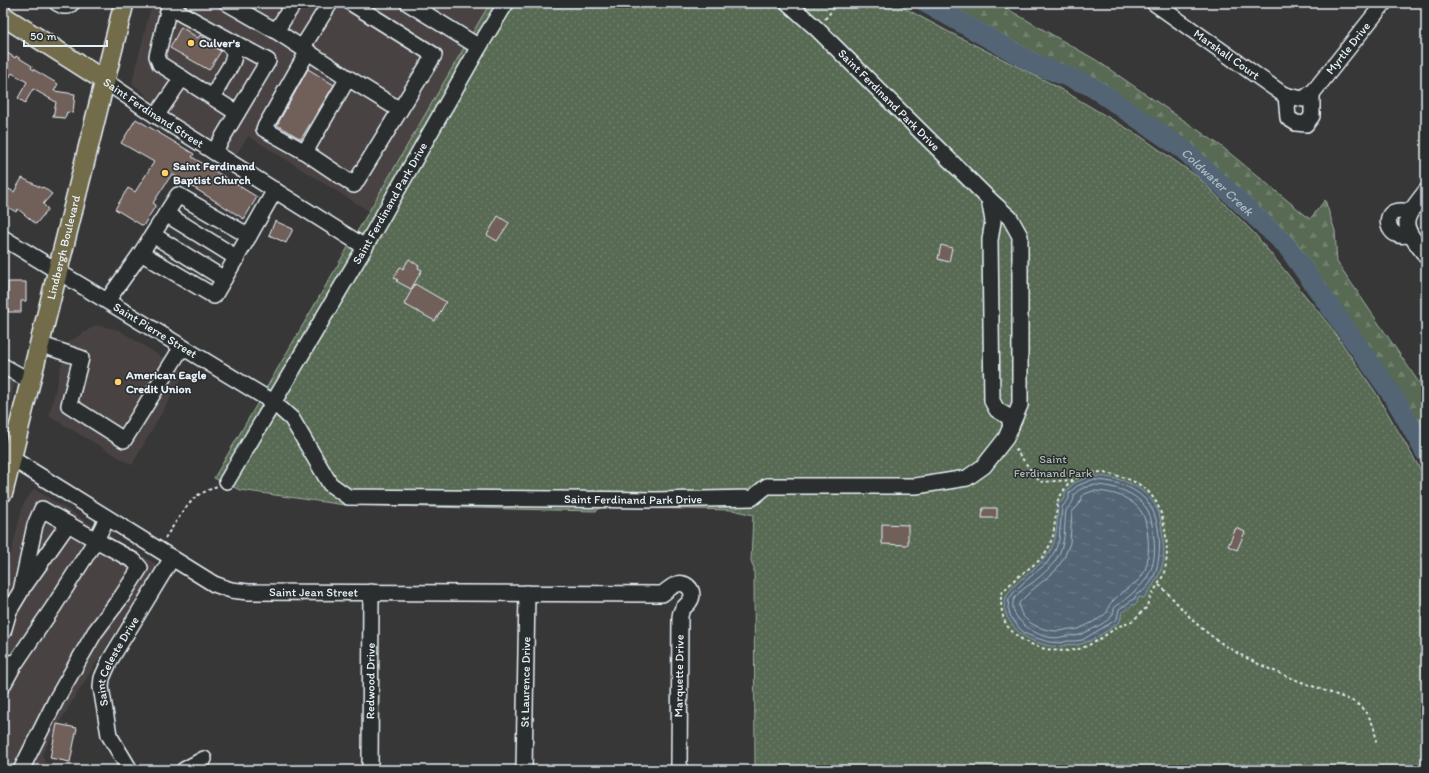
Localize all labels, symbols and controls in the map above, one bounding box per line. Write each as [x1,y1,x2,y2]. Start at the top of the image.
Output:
street label: Myrtle Drive [1323,19,1373,77]
scale bar [24,22,107,48]
street label: Marshall Court [1191,26,1263,83]
text: 50 m [30,29,56,43]
place label: Culver's [199,36,241,50]
marker: Culver's [186,38,196,48]
street label: Saint Ferdinand Park Drive [835,46,943,154]
street label: Saint Ferdinand Street [101,75,207,151]
street label: Saint Ferdinand Park Drive [349,139,430,267]
water label: Coldwater Creek [1178,145,1257,220]
place label: Saint Ferdinand Baptist Church [173,159,256,188]
marker: Saint Ferdinand Baptist Church [160,168,170,178]
street label: Lindbergh Boulevard [44,193,83,301]
street label: Saint Pierre Street [111,300,200,361]
place label: American Eagle Credit Union [125,368,207,396]
marker: American Eagle Credit Union [113,377,123,387]
park label: Saint Ferdinand Park [1014,452,1093,480]
street label: Saint Ferdinand Park Drive [564,492,703,507]
street label: Saint Jean Street [269,585,359,600]
street label: Saint Celeste Drive [94,614,142,707]
street label: Marquette Drive [671,634,687,718]
street label: St Laurence Drive [518,636,533,728]
street label: Redwood Drive [363,643,378,719]

